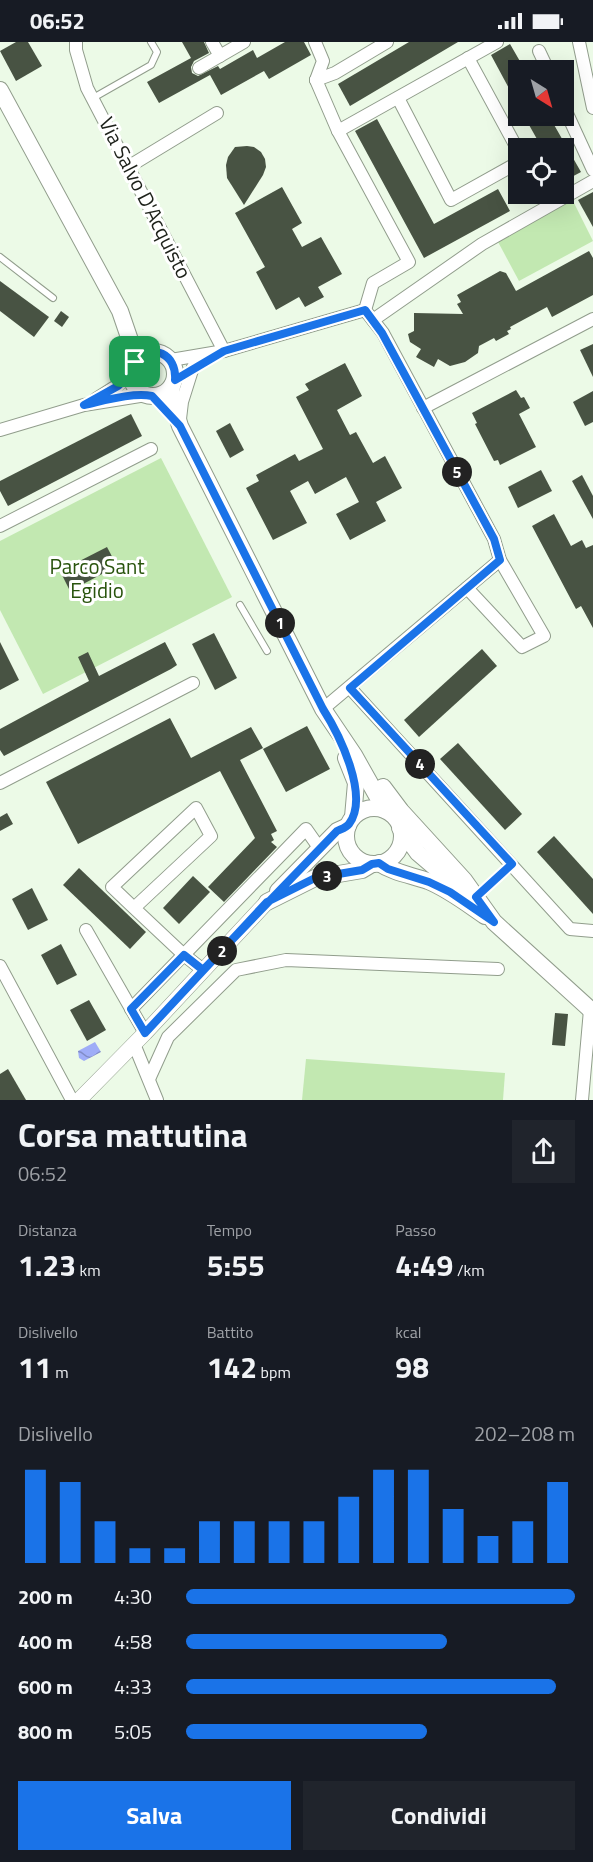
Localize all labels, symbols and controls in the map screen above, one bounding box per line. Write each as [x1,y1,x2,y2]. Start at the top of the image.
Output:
text: 06:52 [30,4,85,38]
north arrow [508,60,574,126]
map controls [508,60,574,204]
street label: Via Salvo D'Acquisto [91,111,201,284]
button: locate [508,138,574,204]
pin [109,336,160,387]
icon: arrive [118,345,151,378]
pin: 5 [442,457,472,487]
text: 5 [453,460,461,484]
park label: Parco Sant Egidio [49,550,145,606]
pin: 1 [265,608,295,638]
text: 1 [276,611,284,635]
pin: 4 [405,749,435,779]
text: 4 [416,752,424,776]
pin: 3 [312,861,342,891]
text: 3 [323,864,331,888]
pin: 2 [207,936,237,966]
text: 2 [218,939,226,963]
text: Corsa mattutina [18,1110,248,1160]
button: share [512,1120,575,1183]
text: 06:52 [18,1158,67,1189]
text: Distanza [18,1218,77,1242]
text: Tempo [207,1218,252,1242]
text: Passo [395,1218,436,1242]
text: 1.23 [18,1242,76,1288]
text: 5:55 [207,1242,265,1288]
text: 4:49 [395,1242,453,1288]
text: km [76,1258,101,1282]
text: /km [453,1258,485,1282]
text: Dislivello [18,1320,78,1344]
text: Battito [207,1320,253,1344]
text: kcal [395,1320,421,1344]
text: 11 [18,1344,52,1390]
text: 142 [207,1344,257,1390]
text: 98 [395,1344,429,1390]
text: m [52,1360,69,1384]
text: bpm [257,1360,291,1384]
text: Dislivello [18,1418,93,1449]
text: 202–208 m [474,1418,575,1449]
text: 200 m [18,1581,73,1612]
text: 4:30 [114,1581,152,1612]
text: 400 m [18,1626,73,1657]
text: 4:58 [114,1626,152,1657]
text: 600 m [18,1671,73,1702]
text: 4:33 [114,1671,152,1702]
text: 800 m [18,1716,73,1747]
text: 5:05 [114,1716,152,1747]
button: Salva [18,1781,291,1850]
button: Condividi [303,1781,575,1850]

